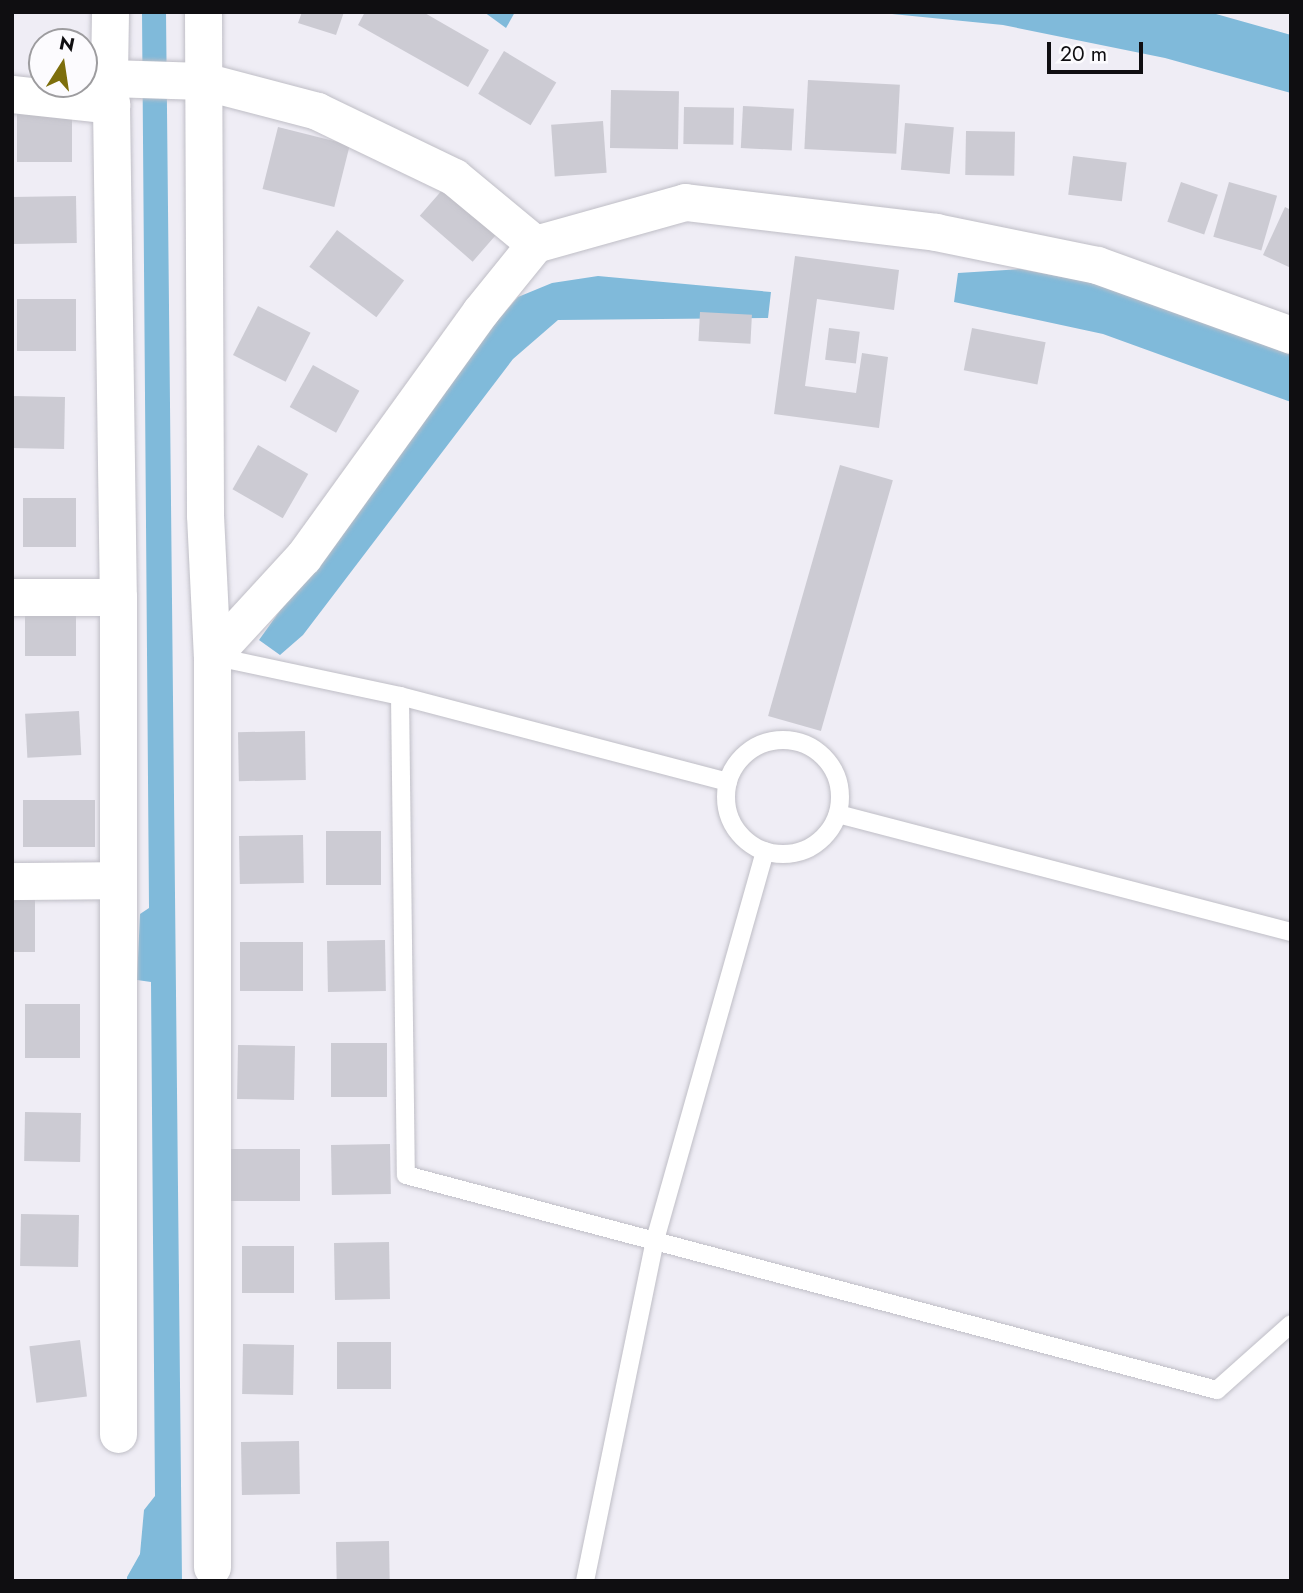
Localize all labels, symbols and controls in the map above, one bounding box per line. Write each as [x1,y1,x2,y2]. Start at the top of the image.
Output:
north arrow [28,28,98,98]
scale bar [1051,28,1147,72]
text: N [57,29,77,59]
text: 20 m [1060,39,1107,69]

